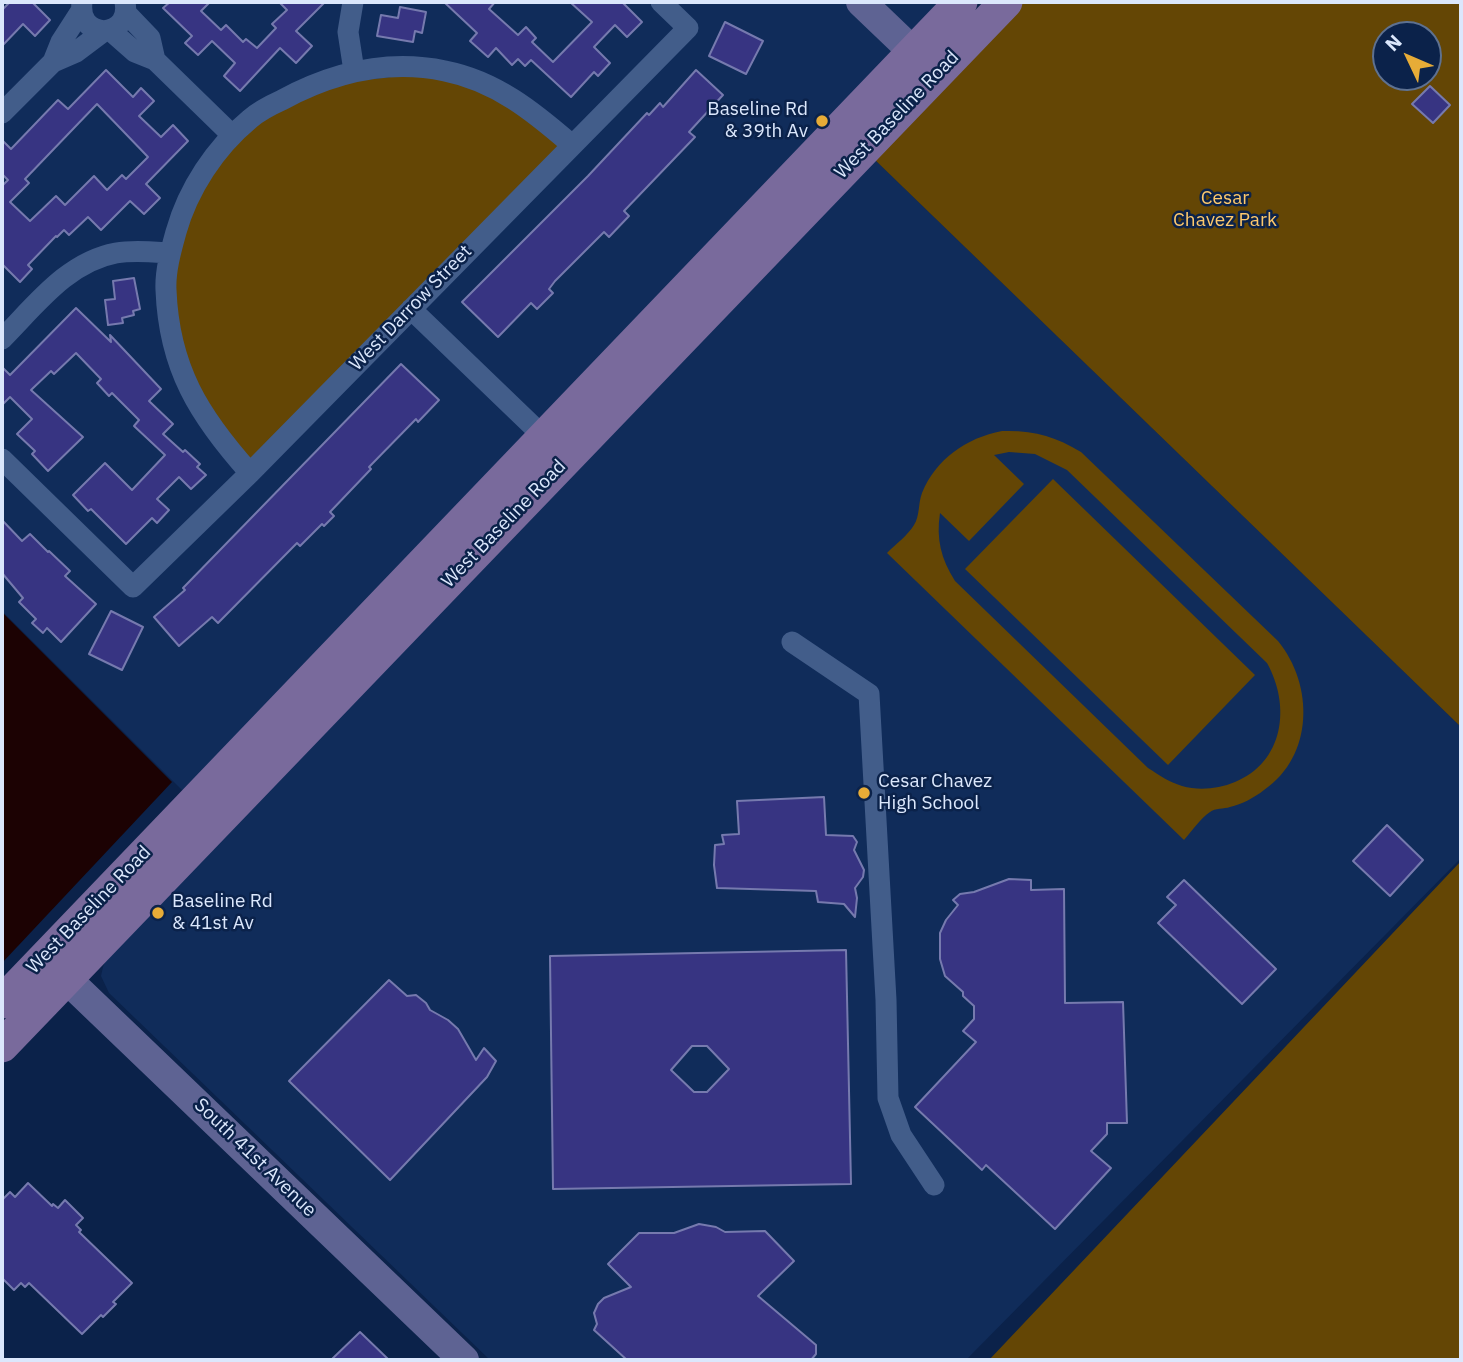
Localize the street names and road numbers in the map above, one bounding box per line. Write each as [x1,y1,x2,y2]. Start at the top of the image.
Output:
street label: West Baseline Road [830,46,964,184]
street label: West Darrow Street [345,240,477,376]
street label: West Baseline Road [437,455,571,593]
street label: West Baseline Road [22,841,156,979]
street label: South 41st Avenue [189,1094,321,1222]

